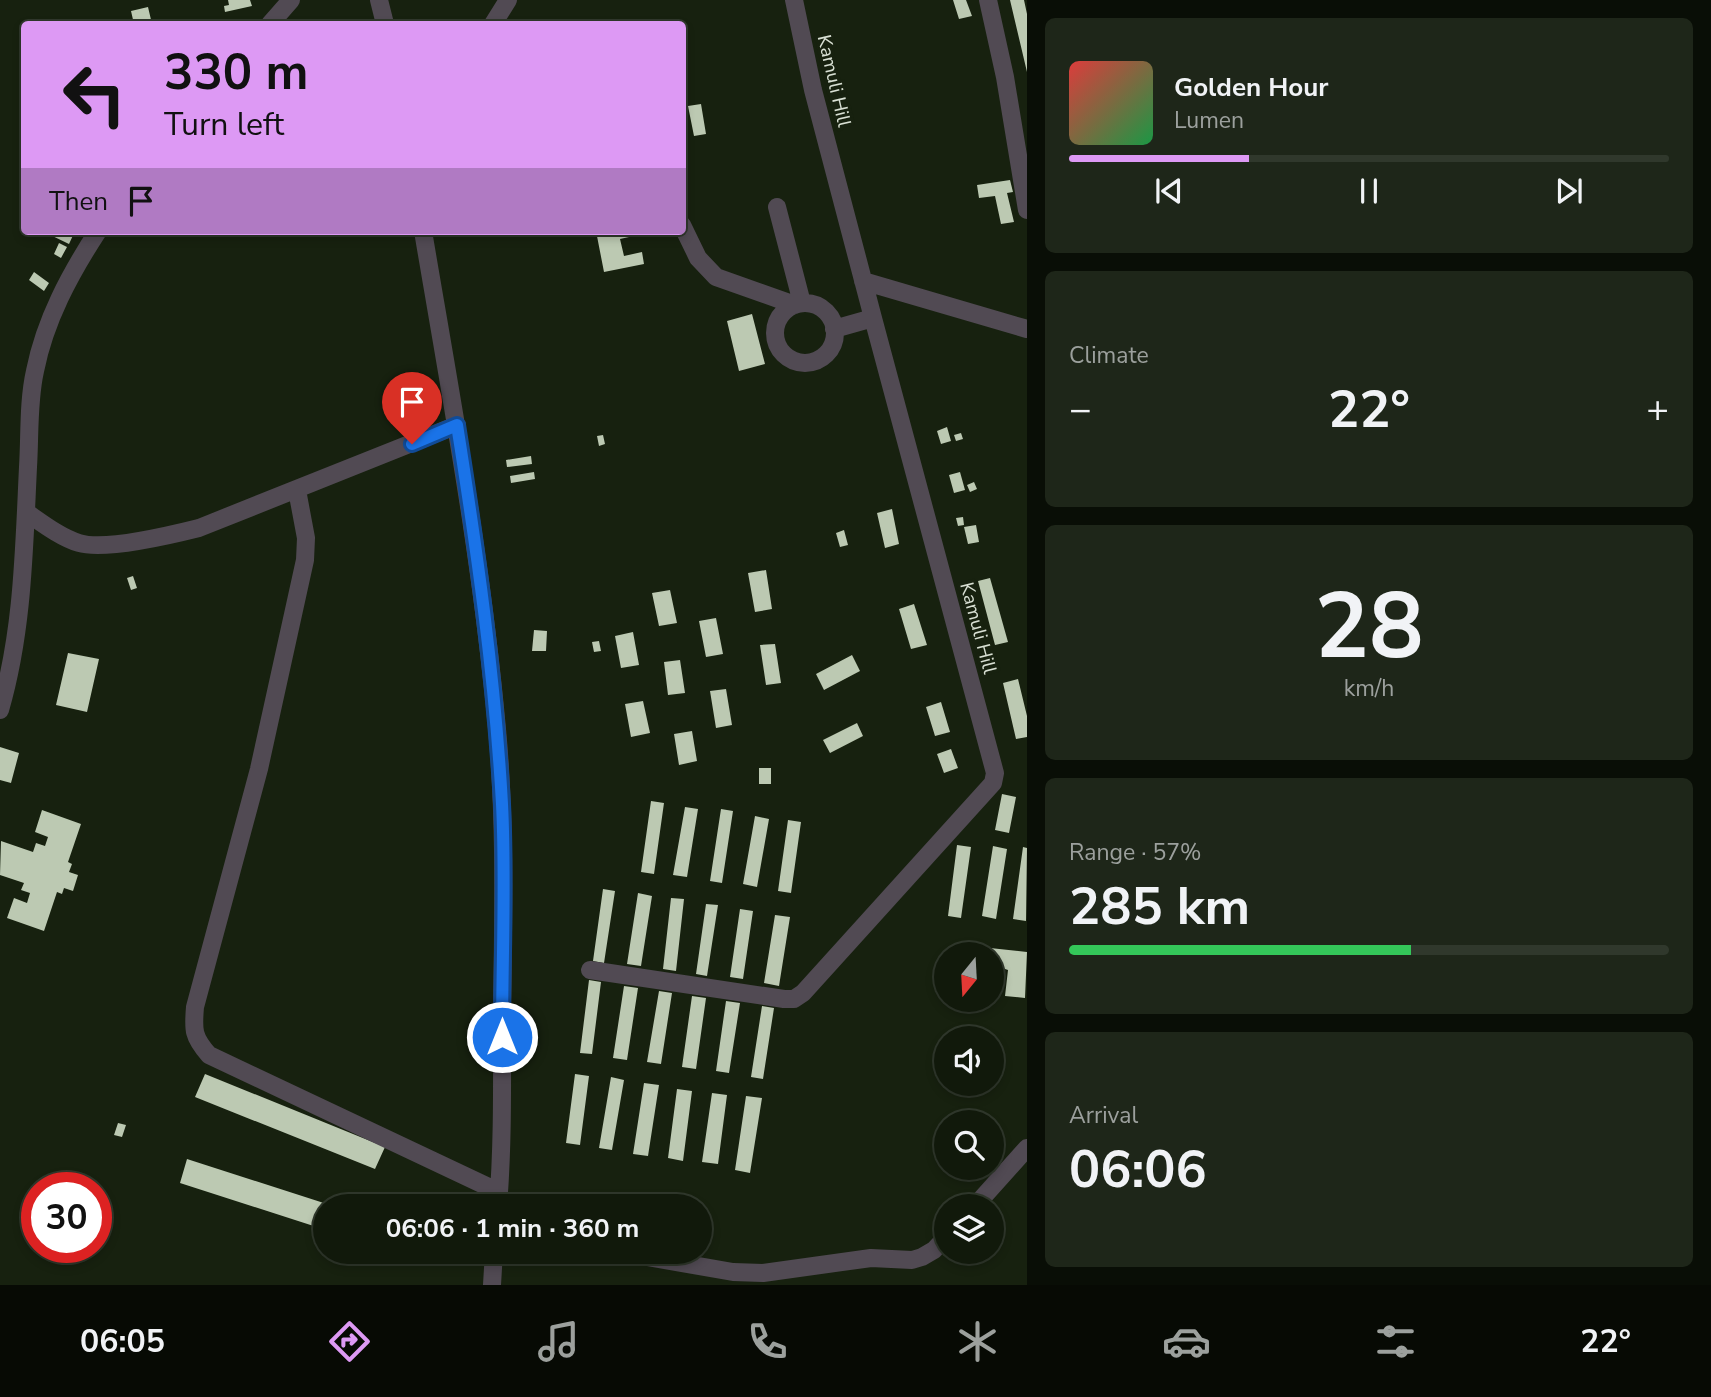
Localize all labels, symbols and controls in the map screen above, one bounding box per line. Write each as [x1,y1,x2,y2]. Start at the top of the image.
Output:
street label: Kamuli Hill [811,32,857,130]
text: 330 m [164,39,308,106]
icon: left [49,49,140,140]
text: Golden Hour [1174,70,1329,105]
text: Turn left [164,103,284,146]
text: Lumen [1174,105,1244,136]
icon: previous [1150,172,1188,210]
icon: pause [1350,172,1388,210]
icon: next [1550,172,1588,210]
icon: arrive [122,182,160,220]
text: Then [49,184,108,219]
text: Climate [1069,340,1149,371]
pin [382,372,442,444]
text: 22° [1328,374,1410,445]
icon: arrive [393,383,431,421]
text: − [1069,384,1092,435]
text: + [1646,384,1669,435]
text: 28 [1314,565,1424,689]
street label: Kamuli Hill [953,579,1003,677]
text: km/h [1344,673,1394,704]
text: Range · 57% [1069,837,1201,868]
text: 285 km [1069,871,1250,942]
north arrow [934,942,1004,1012]
map controls [934,942,1004,1264]
position arrow [465,1000,539,1074]
button: sound [934,1026,1004,1096]
text: Arrival [1069,1100,1138,1131]
button: search [934,1110,1004,1180]
text: 06:06 [1069,1134,1207,1205]
speed limit sign: 30 [21,1172,112,1263]
button: layers [934,1194,1004,1264]
text: 06:06 · 1 min · 360 m [386,1211,639,1246]
icon: directions [325,1317,374,1366]
icon: music [534,1317,583,1366]
icon: phone [743,1317,792,1366]
icon: climate [953,1317,1002,1366]
icon: car [1162,1317,1211,1366]
icon: filters [1371,1317,1420,1366]
text: 06:05 [80,1320,165,1363]
text: 22° [1580,1320,1631,1363]

